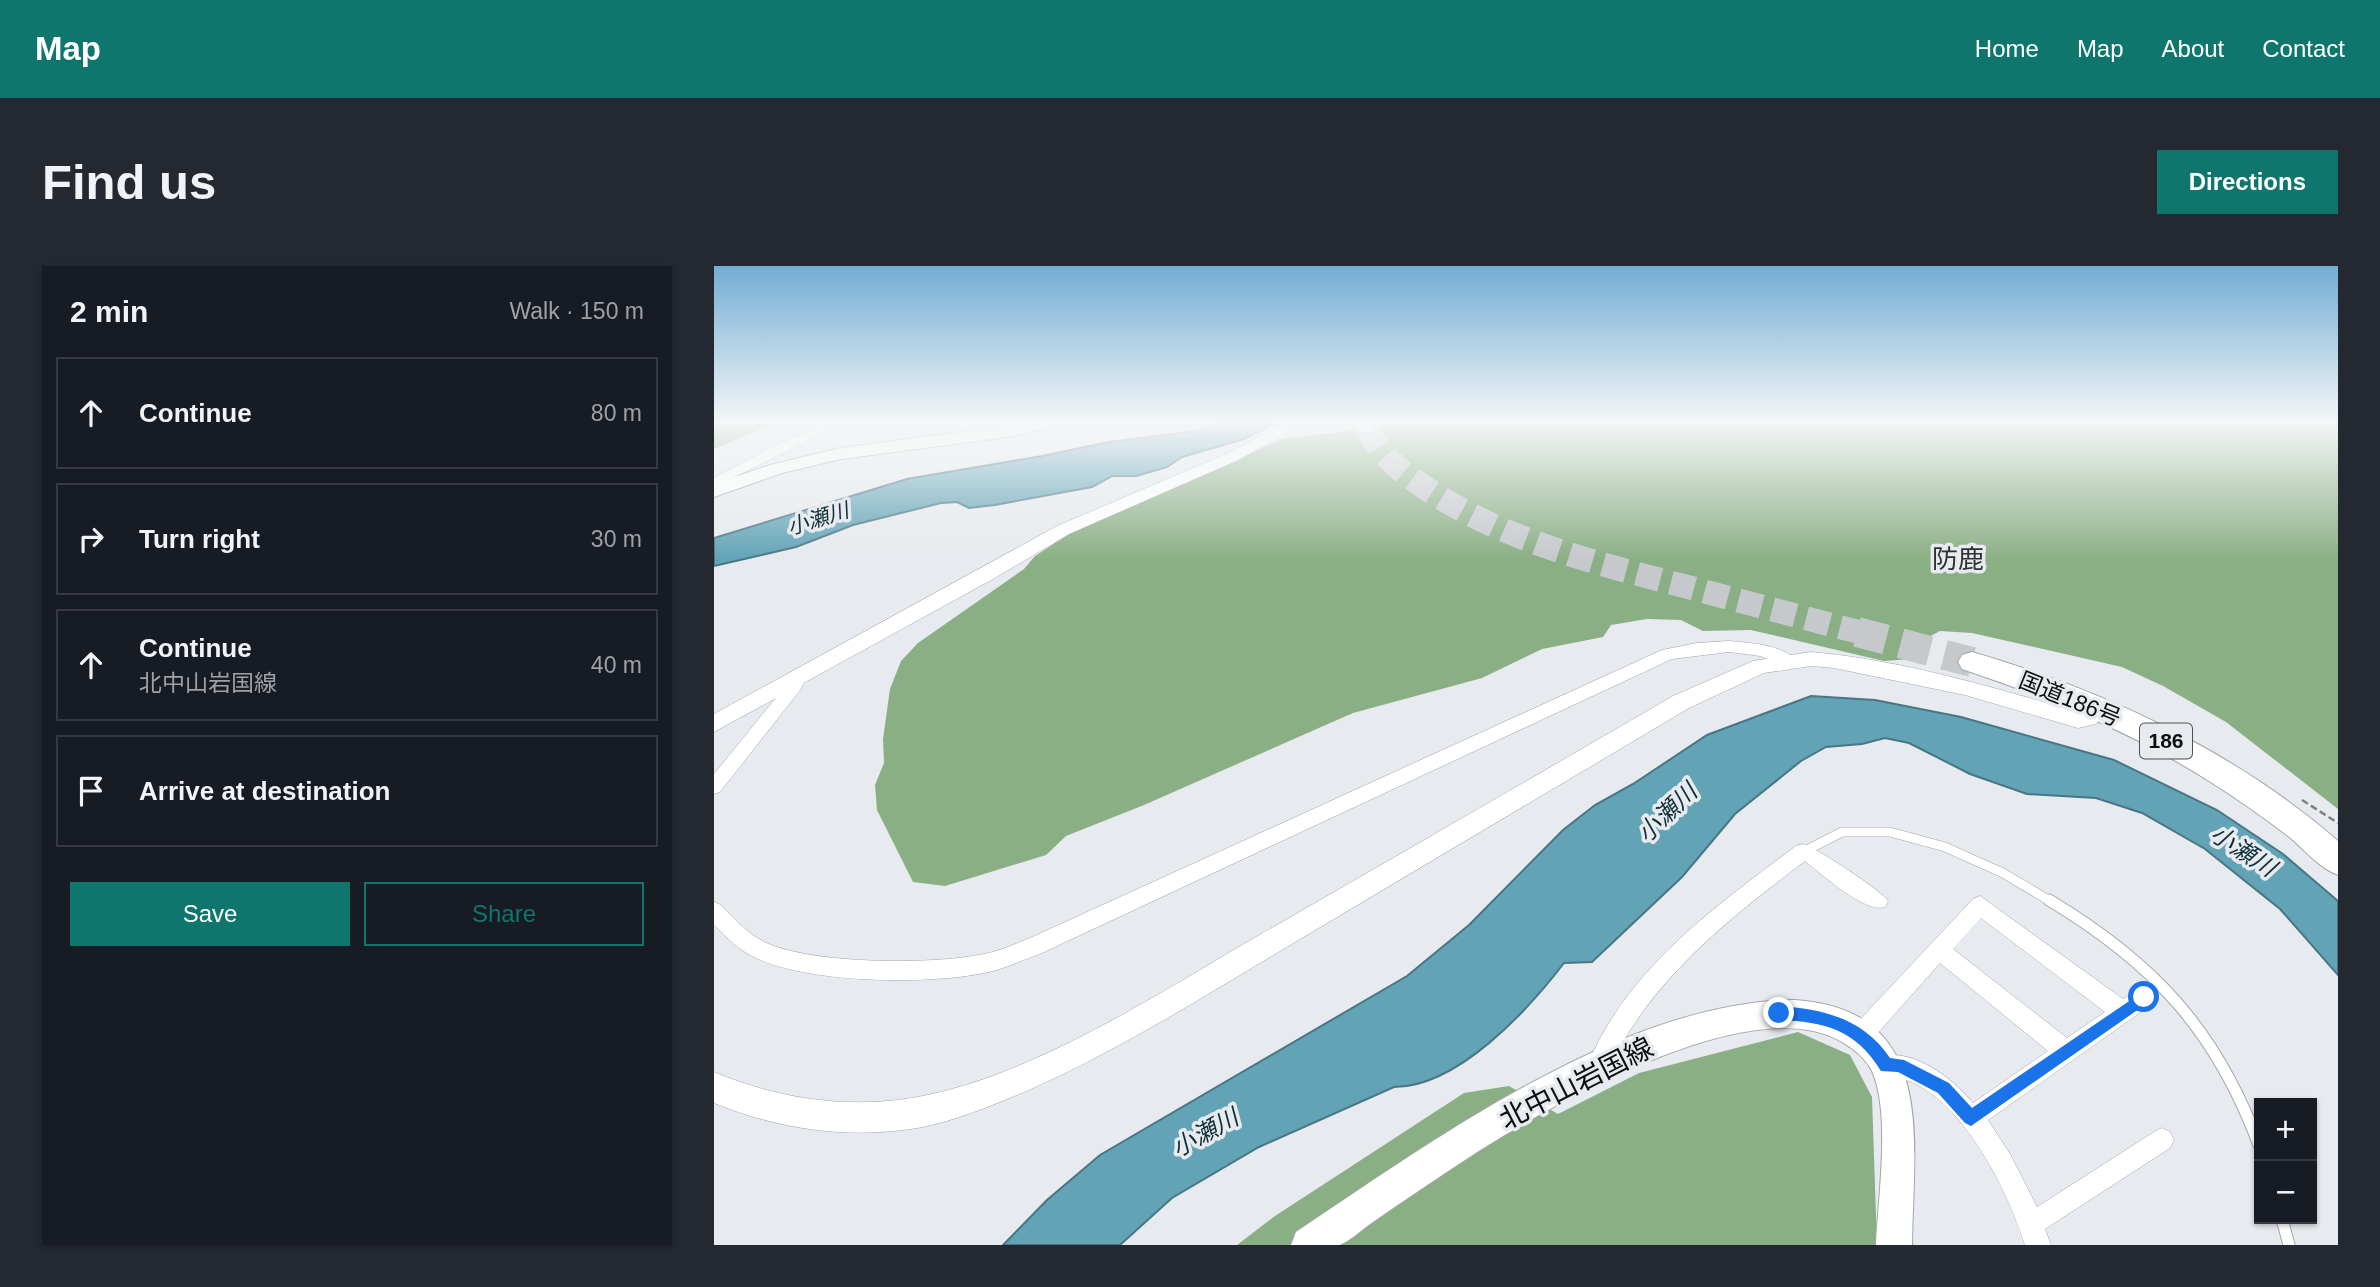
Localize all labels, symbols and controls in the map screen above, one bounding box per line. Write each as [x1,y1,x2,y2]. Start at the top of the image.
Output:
text: Map [35,30,101,67]
text: Home [1975,35,2039,62]
text: Map [2077,35,2124,62]
text: About [2162,35,2224,62]
text: Contact [2262,35,2345,62]
button: Directions [2157,150,2338,214]
text: Find us [42,155,216,209]
text: 2 min [70,295,148,328]
text: Walk · 150 m [509,298,644,324]
icon: ahead [72,394,110,432]
text: Continue [139,398,252,428]
text: 80 m [591,400,642,426]
water label: 小瀬川 [784,498,853,539]
icon: right [72,520,110,558]
text: Turn right [139,524,260,554]
text: 30 m [591,526,642,552]
district label: 防鹿 [1932,544,1984,574]
text: Continue [139,633,252,663]
icon: ahead [72,646,110,684]
text: 40 m [591,652,642,678]
street label: 国道186号 [2015,667,2125,731]
text: 北中山岩国線 [139,670,277,696]
road number: 186 [2140,724,2192,758]
icon: arrive [72,772,110,810]
text: Arrive at destination [139,776,390,806]
water label: 小瀬川 [1631,776,1704,847]
water label: 小瀬川 [2206,820,2283,883]
button: Save [70,882,350,946]
button: Share [364,882,644,946]
route start [2128,981,2159,1012]
route end [1763,997,1794,1028]
street label: 北中山岩国線 [1494,1031,1658,1135]
map controls [2254,1098,2317,1224]
button: + [2254,1098,2317,1161]
water label: 小瀬川 [1167,1102,1245,1162]
button: − [2254,1161,2317,1224]

